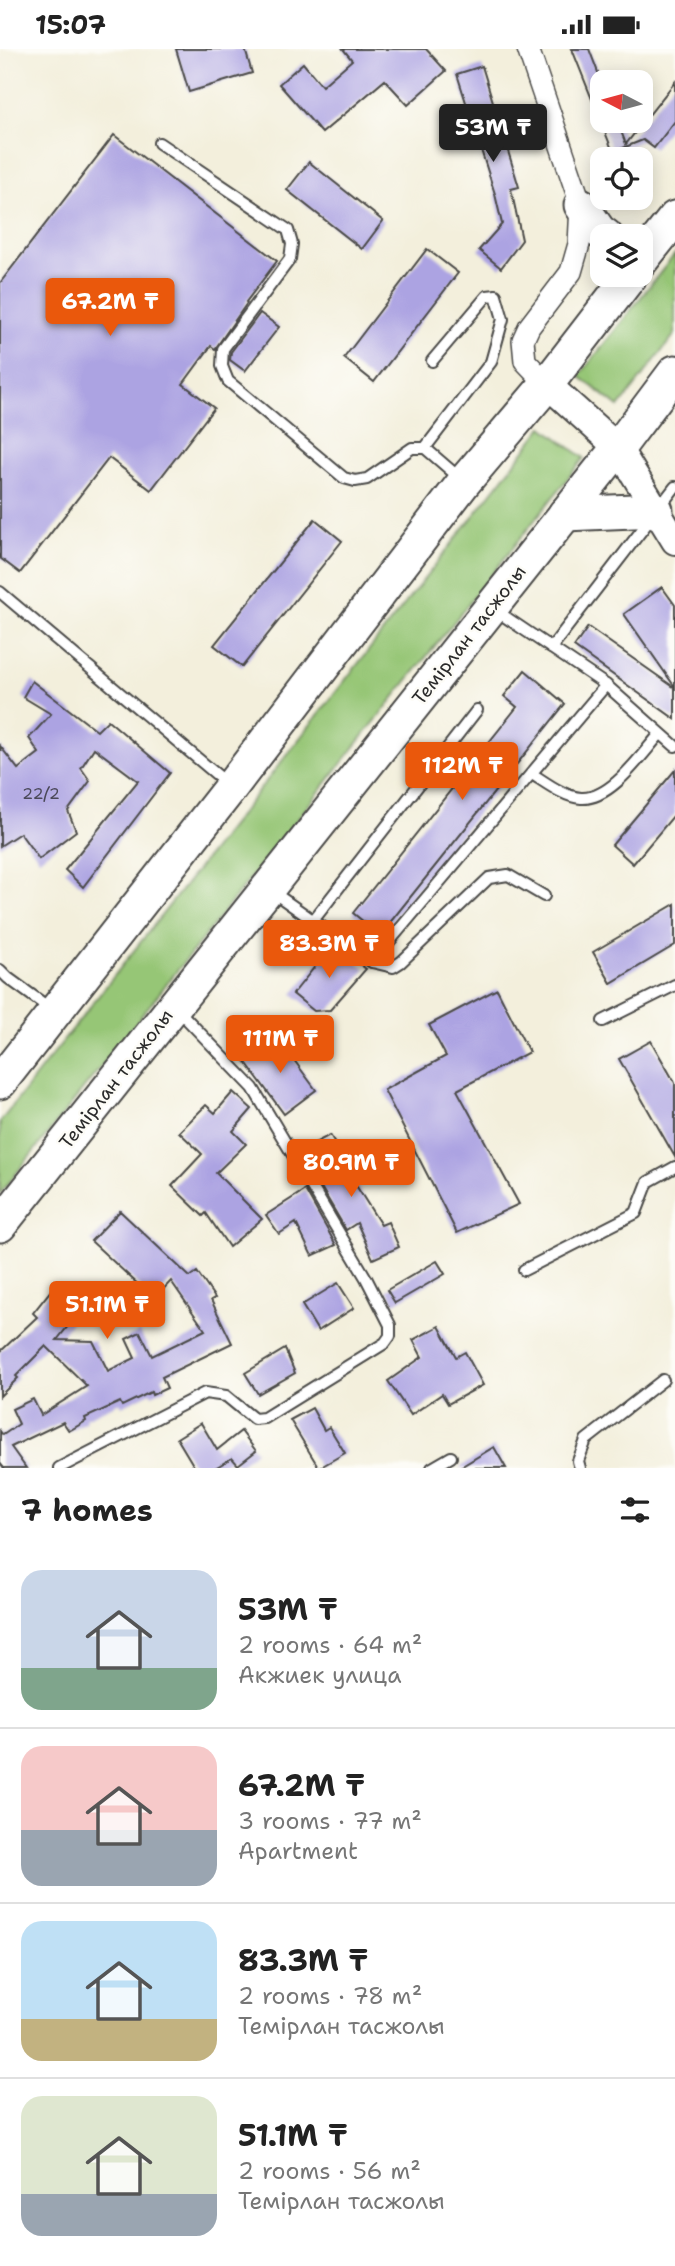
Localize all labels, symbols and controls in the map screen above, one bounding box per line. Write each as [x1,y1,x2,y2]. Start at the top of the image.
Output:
text: 15:07 [35,7,106,42]
north arrow [590,70,653,133]
map controls [590,70,653,287]
pin: 53M ₸ [444,104,542,164]
text: 53M ₸ [455,112,531,142]
button: locate [590,147,653,210]
button: layers [590,224,653,287]
pin: 67.2M ₸ [45,279,175,338]
text: 67.2M ₸ [62,286,158,316]
street label: Темірлан тасжолы [407,560,531,710]
pin: 112M ₸ [405,743,519,802]
text: 112M ₸ [421,750,503,780]
house number: 22/2 [22,783,60,804]
pin: 83.3M ₸ [264,921,394,980]
text: 83.3M ₸ [279,928,379,958]
street label: Темірлан тасжолы [54,1004,178,1154]
pin: 111M ₸ [223,1016,337,1075]
text: 111M ₸ [242,1023,318,1053]
pin: 80.9M ₸ [286,1139,416,1199]
text: 80.9M ₸ [303,1147,399,1177]
pin: 51.1M ₸ [42,1281,172,1341]
text: 51.1M ₸ [65,1289,149,1319]
text: 7 homes [21,1490,153,1531]
icon: filters [616,1491,654,1529]
text: 53M ₸ [238,1589,337,1630]
icon: home [77,1598,161,1682]
text: 2 rooms · 64 m² [238,1630,422,1660]
text: Акжиек улица [238,1660,402,1690]
text: 67.2M ₸ [238,1765,365,1806]
icon: home [77,1774,161,1858]
text: 3 rooms · 77 m² [238,1806,422,1836]
text: Apartment [238,1836,358,1866]
text: 83.3M ₸ [238,1940,368,1981]
icon: home [77,1949,161,2033]
text: 2 rooms · 78 m² [238,1981,422,2011]
text: Темірлан тасжолы [238,2011,445,2041]
text: 51.1M ₸ [238,2115,347,2156]
icon: home [77,2124,161,2208]
text: 2 rooms · 56 m² [238,2156,421,2186]
text: Темірлан тасжолы [238,2186,445,2216]

